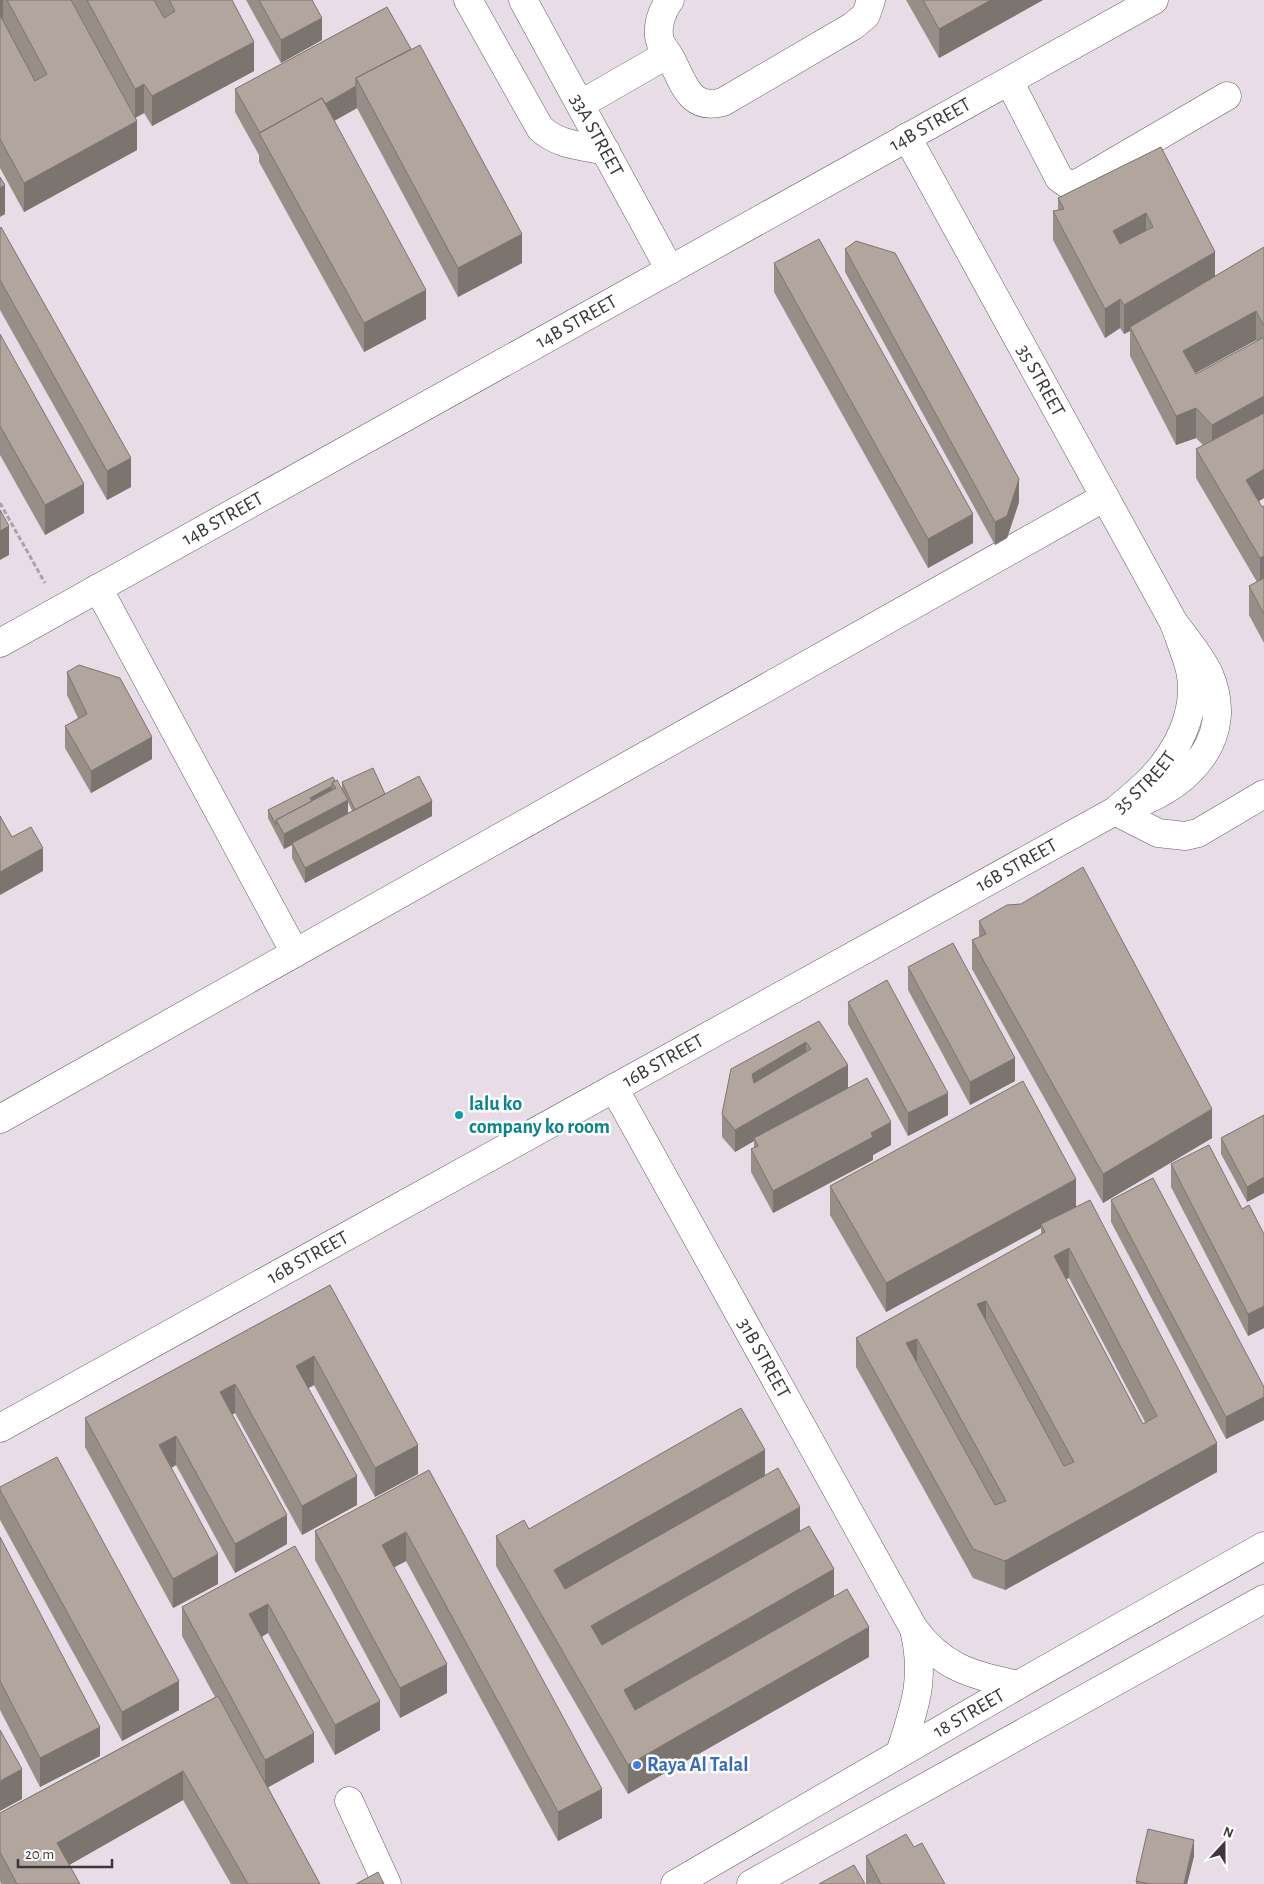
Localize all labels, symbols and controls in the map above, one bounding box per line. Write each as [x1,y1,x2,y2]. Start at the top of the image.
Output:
street label: 33A STREET [566,91,627,180]
street label: 14B STREET [886,94,975,155]
street label: 14B STREET [532,291,621,352]
street label: 35 STREET [1013,341,1069,420]
street label: 14B STREET [179,488,267,549]
street label: 35 STREET [1110,747,1180,817]
street label: 16B STREET [973,835,1061,896]
street label: 16B STREET [619,1030,707,1091]
place label: lalu ko company ko room [469,1094,610,1137]
marker: lalu ko company ko room [453,1109,465,1121]
street label: 16B STREET [264,1227,352,1288]
street label: 31B STREET [734,1315,794,1402]
street label: 18 STREET [930,1685,1008,1742]
place label: Raya Al Talal [647,1755,748,1775]
marker: Raya Al Talal [631,1759,643,1771]
north arrow [1199,1819,1249,1869]
text: N [1221,1825,1235,1841]
scale bar [18,1836,111,1868]
text: 20 m [25,1847,54,1862]

